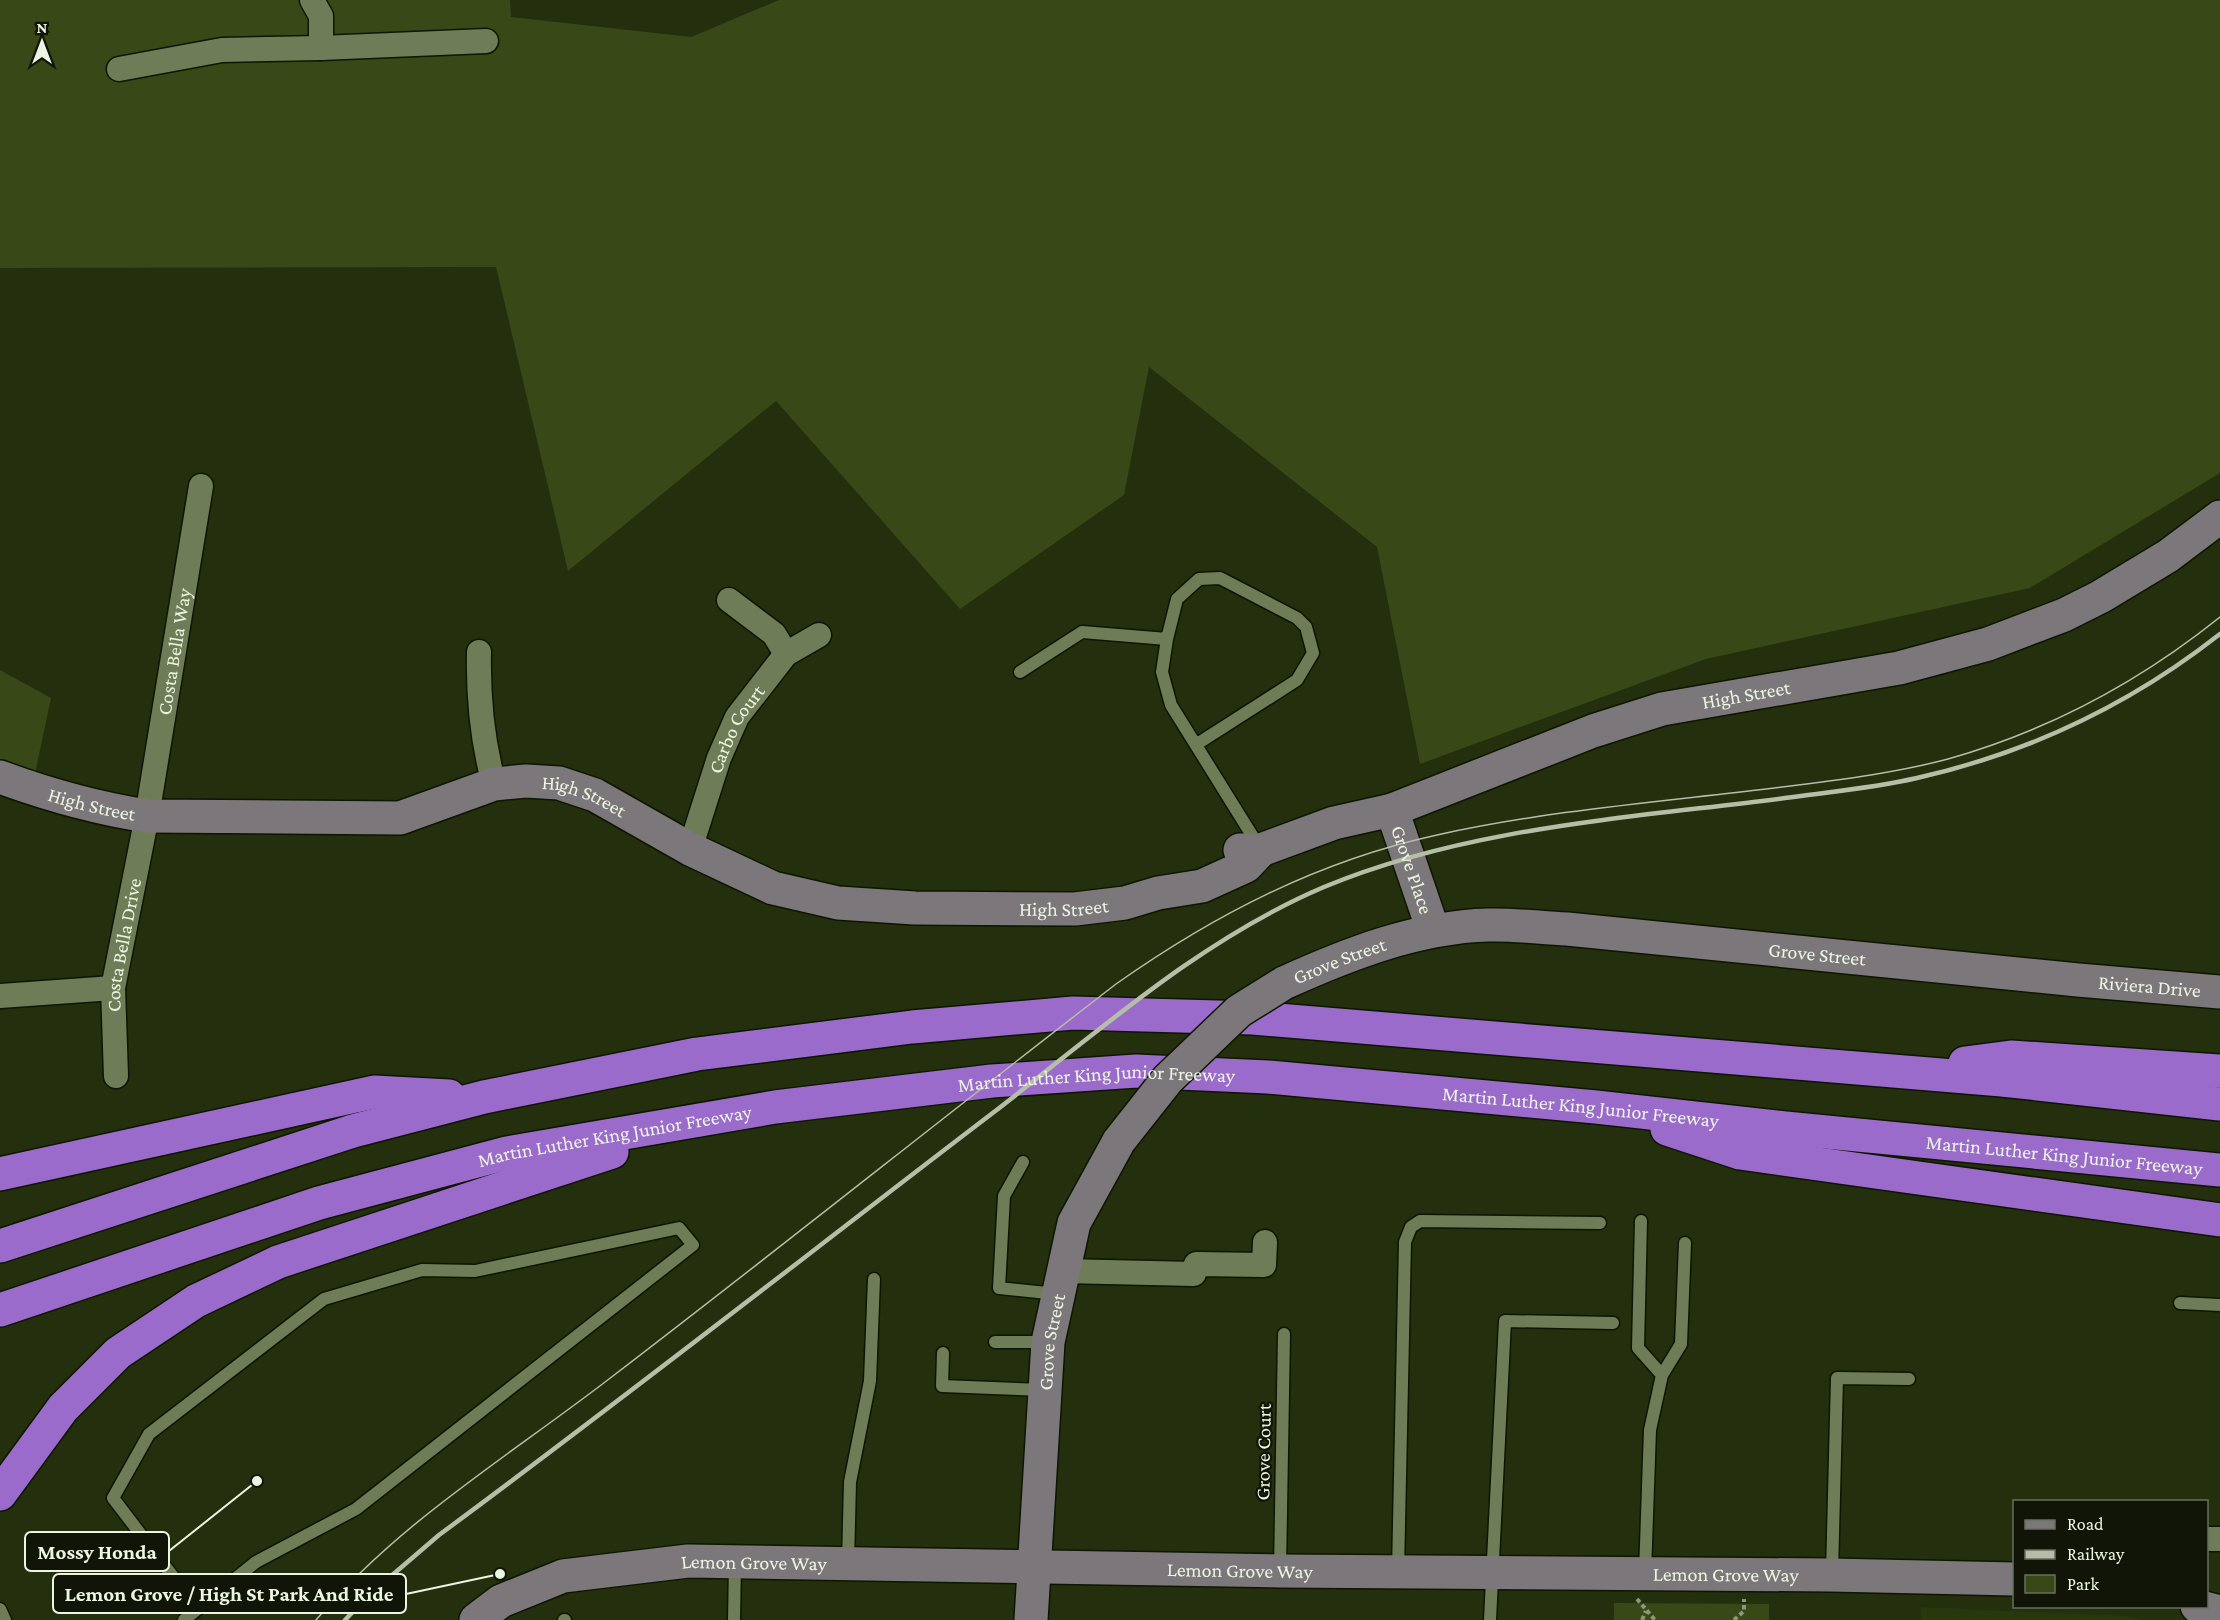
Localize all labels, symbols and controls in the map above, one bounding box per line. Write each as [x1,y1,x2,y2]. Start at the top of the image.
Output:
north arrow [12,12,72,72]
text: N [37,19,48,36]
street label: Costa Bella Way [153,586,196,717]
street label: High Street [1700,676,1792,713]
street label: Carbo Court [704,680,769,776]
street label: High Street [541,771,631,822]
street label: High Street [46,783,138,825]
street label: Grove Place [1387,822,1438,917]
street label: Costa Bella Drive [102,876,146,1012]
street label: High Street [1019,894,1110,921]
street label: Grove Street [1290,933,1389,989]
street label: Grove Street [1767,938,1867,970]
street label: Riviera Drive [2097,971,2202,1001]
street label: Martin Luther King Junior Freeway [956,1060,1236,1096]
street label: Martin Luther King Junior Freeway [1441,1082,1721,1133]
street label: Martin Luther King Junior Freeway [475,1100,754,1171]
street label: Martin Luther King Junior Freeway [1925,1131,2204,1180]
street label: Grove Street [1034,1291,1069,1391]
street label: Grove Court [1251,1403,1275,1501]
legend [2013,1500,2208,1608]
text: Road [2067,1514,2104,1534]
callout: Mossy Honda [25,1532,169,1571]
text: Mossy Honda [37,1540,158,1564]
text: Railway [2067,1544,2125,1564]
street label: Lemon Grove Way [680,1550,828,1575]
street label: Lemon Grove Way [1167,1558,1314,1583]
street label: Lemon Grove Way [1653,1563,1800,1587]
callout: Lemon Grove / High St Park And Ride [53,1574,406,1613]
text: Park [2067,1574,2099,1594]
text: Lemon Grove / High St Park And Ride [64,1582,394,1606]

